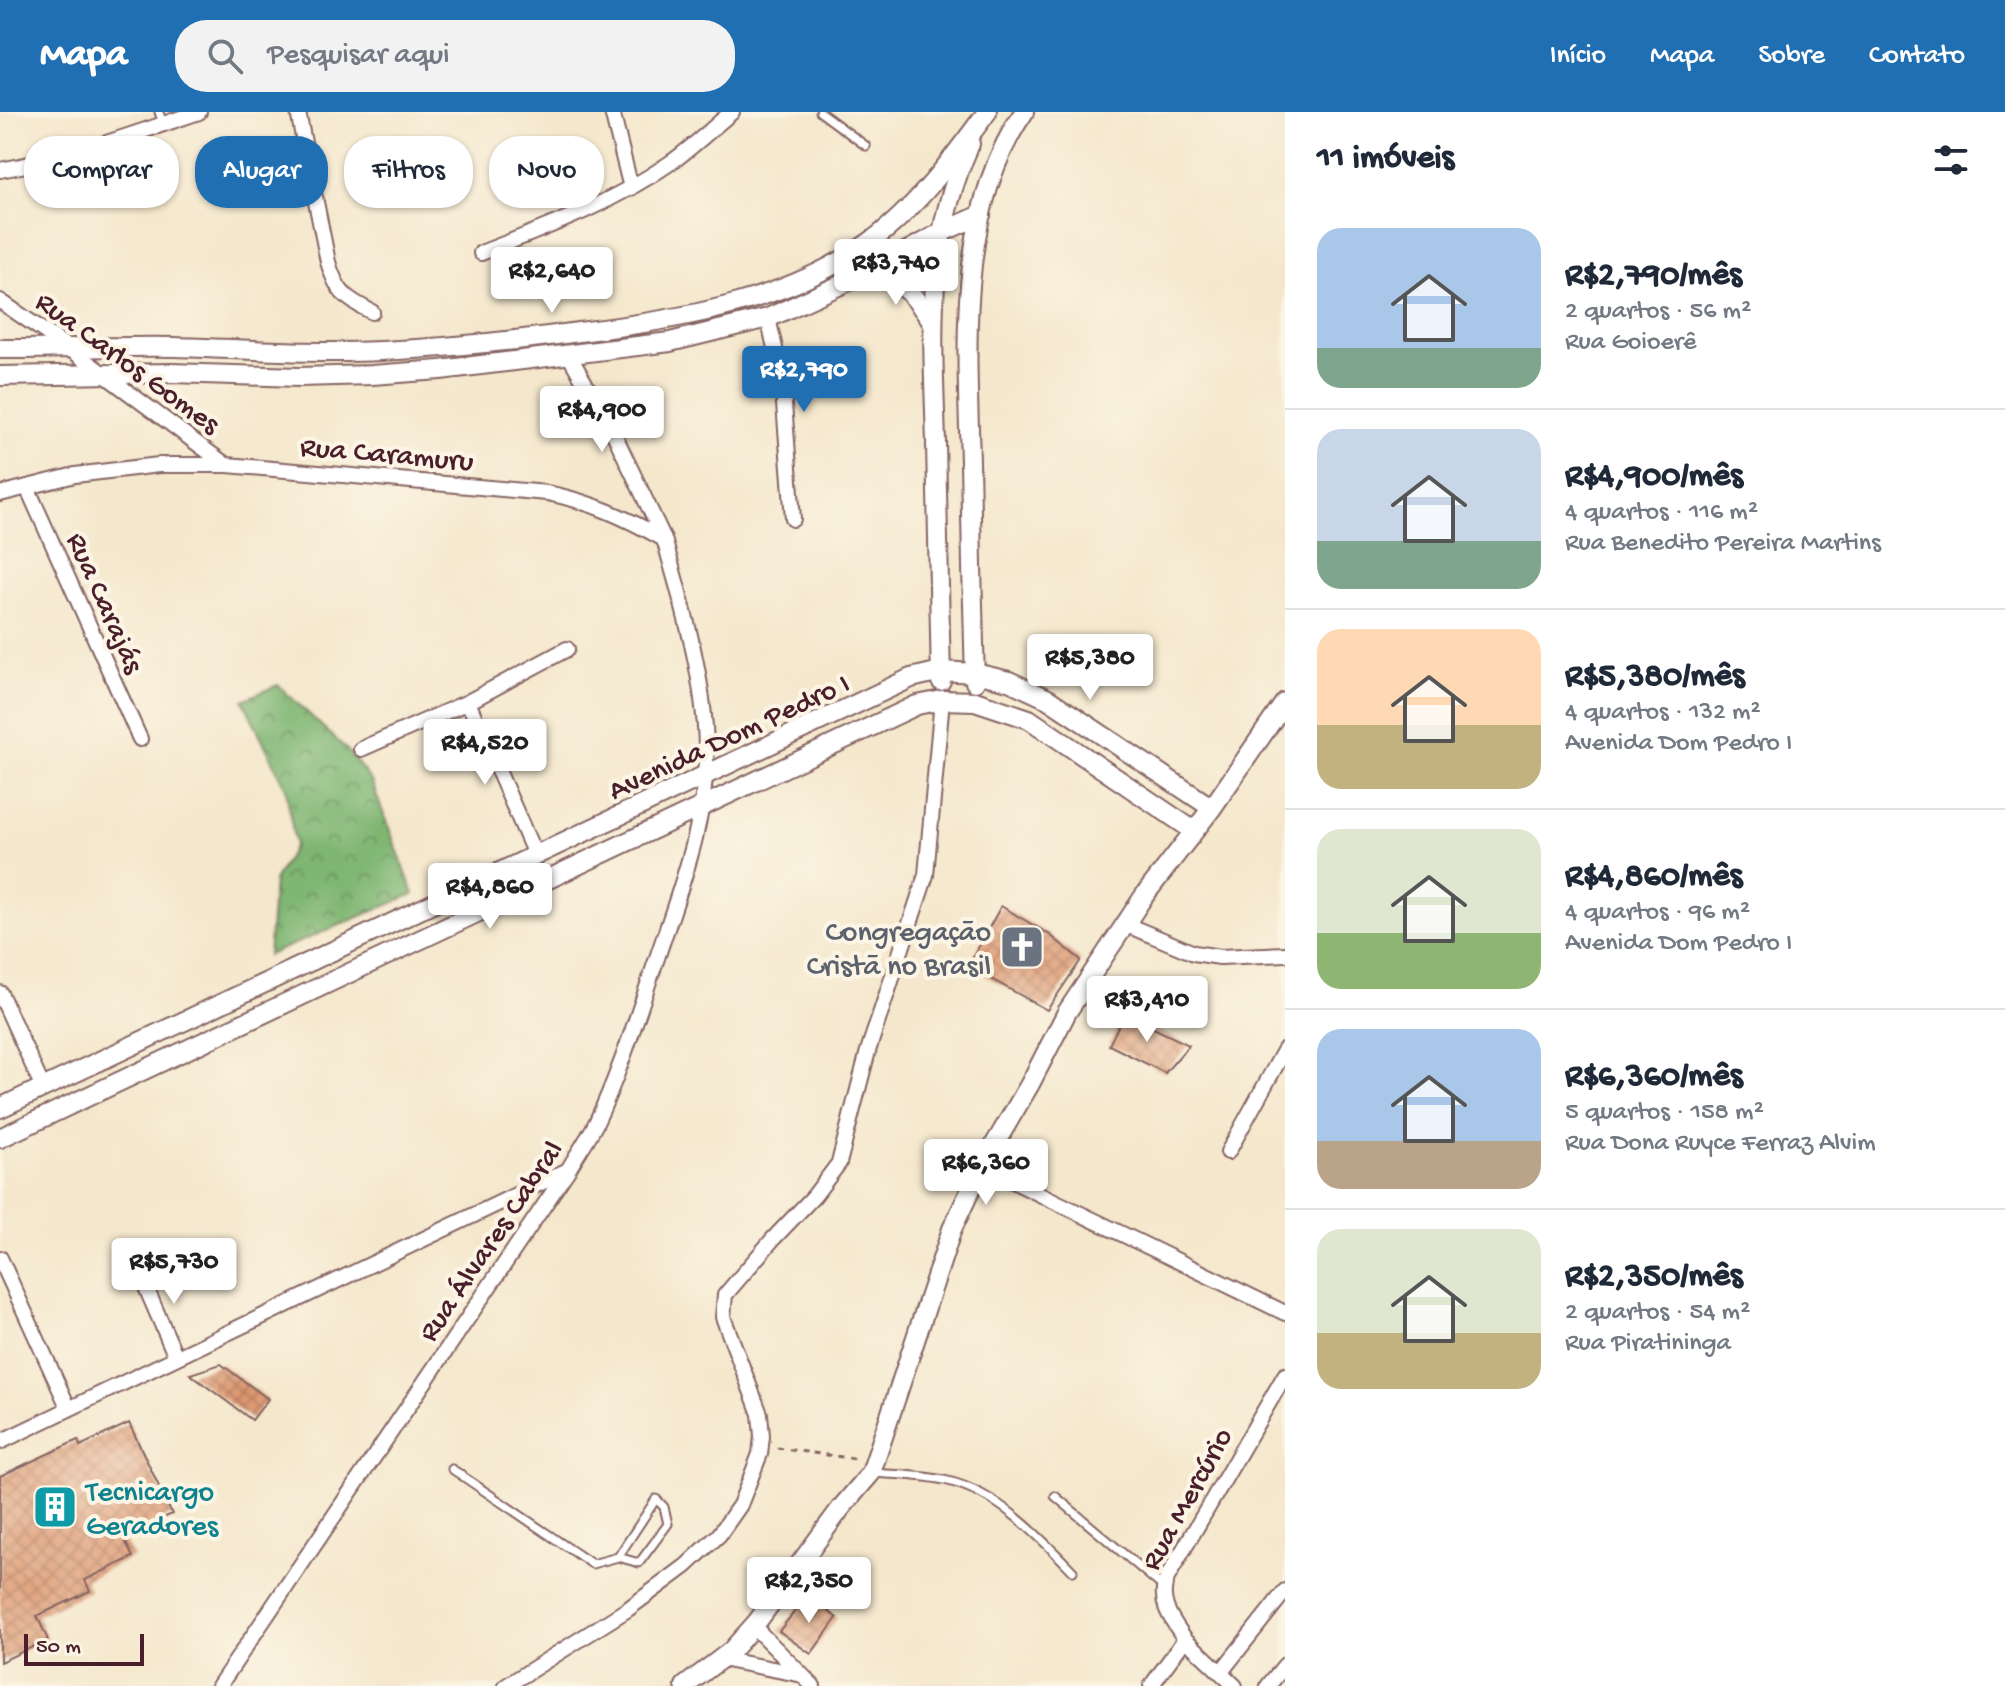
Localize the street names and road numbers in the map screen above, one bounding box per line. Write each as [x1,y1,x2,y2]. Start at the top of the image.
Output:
street label: Rua Carlos Gomes [27,286,226,444]
street label: Rua Caramuru [298,431,475,481]
street label: Rua Carajás [56,528,150,680]
street label: Avenida Dom Pedro I [604,668,856,810]
street label: Rua Álvares Cabral [412,1135,573,1350]
street label: Rua Mercúrio [1135,1423,1242,1578]

